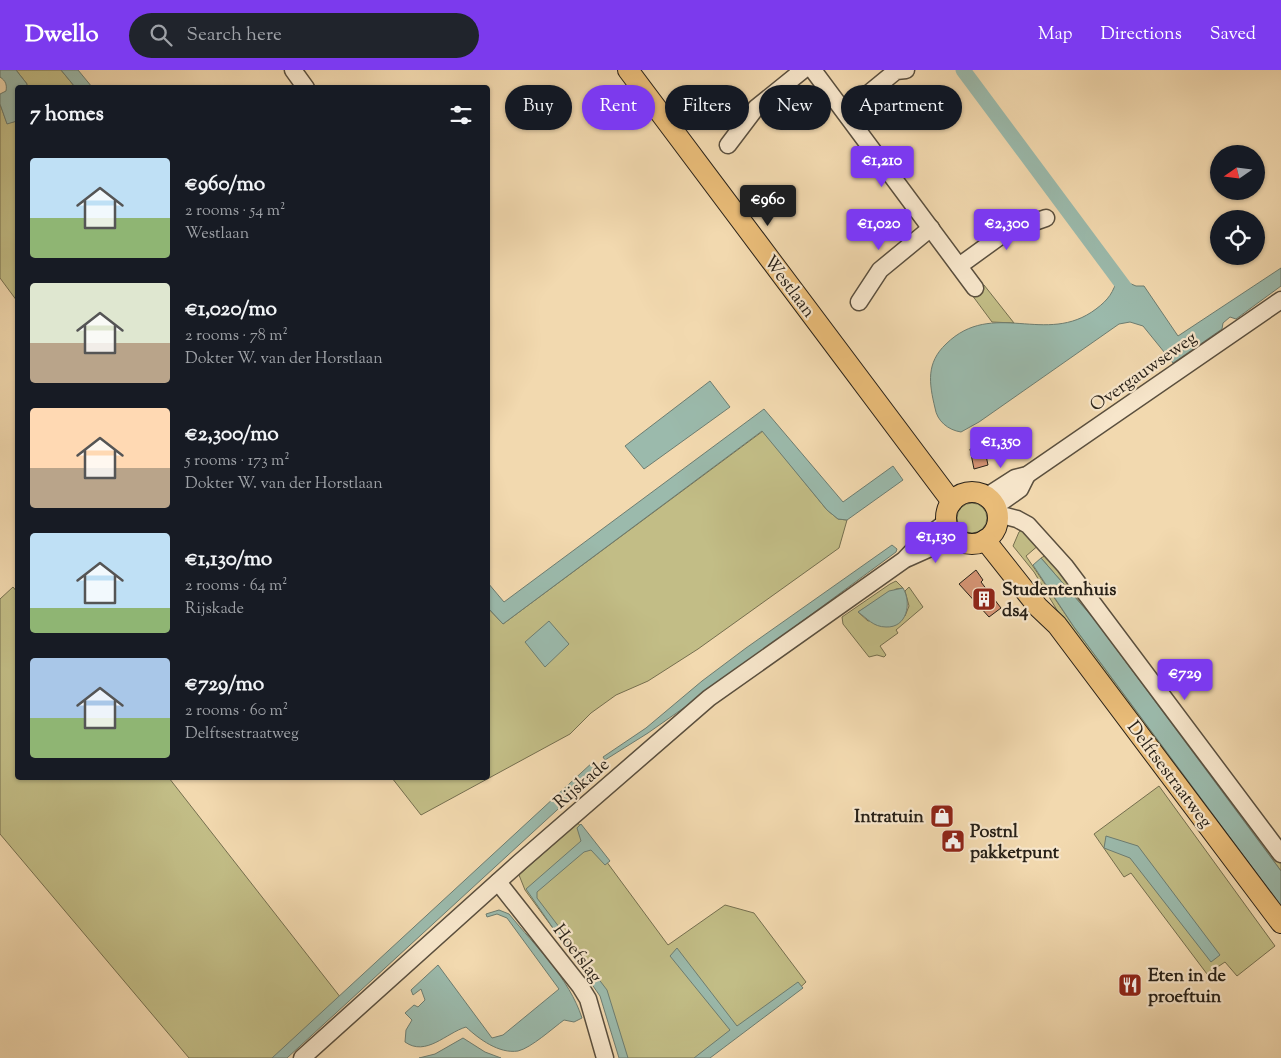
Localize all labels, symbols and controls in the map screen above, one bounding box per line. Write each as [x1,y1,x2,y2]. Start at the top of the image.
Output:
search box [129,13,479,58]
text: Dwello [25,18,99,52]
icon: search [147,21,175,49]
text: Search here [187,22,282,49]
text: Map [1038,22,1073,48]
text: Directions [1101,22,1182,48]
text: Saved [1210,22,1256,48]
chip: Buy [505,85,572,130]
chip: Rent [582,85,655,130]
chip: Filters [665,85,749,130]
chip: New [759,85,831,130]
chip: Apartment [841,85,962,130]
text: 7 homes [30,100,104,130]
icon: filters [447,101,475,129]
north arrow [1210,145,1265,200]
map controls [1210,145,1265,265]
pin: €1,210 [841,146,923,188]
text: €1,210 [862,150,902,173]
text: €960/mo [185,170,265,200]
icon: home [70,178,130,238]
pin: €960 [738,184,798,227]
text: €960 [751,189,785,212]
text: 2 rooms · 54 m² [185,200,285,223]
pin: €1,020 [838,208,920,251]
pin: €2,300 [966,208,1048,251]
button: locate [1210,210,1265,265]
text: €1,020 [857,213,901,236]
text: €2,300 [985,213,1029,236]
text: Westlaan [185,223,249,246]
street label: Westlaan [756,251,821,324]
text: €1,020/mo [185,295,277,325]
icon: home [70,303,130,363]
text: 2 rooms · 78 m² [185,325,288,348]
street label: Overgauwseweg [1085,326,1203,419]
text: Dokter W. van der Horstlaan [185,348,383,371]
text: €2,300/mo [185,420,279,450]
pin: €1,350 [960,426,1042,469]
icon: home [70,428,130,488]
text: €1,350 [981,431,1021,454]
text: 5 rooms · 173 m² [185,450,290,473]
text: Dokter W. van der Horstlaan [185,473,383,496]
pin: €1,130 [895,522,977,564]
text: €1,130 [916,526,956,549]
text: €1,130/mo [185,545,272,575]
icon: home [70,553,130,613]
text: 2 rooms · 64 m² [185,575,288,598]
place label: Studentenhuis ds4 [1002,578,1116,625]
building icon: Studentenhuis ds4 [971,586,997,612]
text: Rijskade [185,598,244,621]
pin: €729 [1155,658,1215,701]
text: €729 [1169,663,1201,686]
text: €729/mo [185,670,264,700]
icon: home [70,678,130,738]
text: 2 rooms · 60 m² [185,700,288,723]
street label: Delftsestraatweg [1119,716,1217,834]
text: Delftsestraatweg [185,723,299,746]
street label: Rijskade [549,753,616,816]
shop icon: Intratuin [929,803,955,829]
place label: Intratuin [854,805,924,831]
place label: Postnl pakketpunt [970,820,1060,867]
public building icon: Postnl pakketpunt [940,828,966,854]
street label: Hoefslag [546,919,607,989]
place label: Eten in de proeftuin [1148,964,1226,1011]
restaurant icon: Eten in de proeftuin [1117,972,1143,998]

